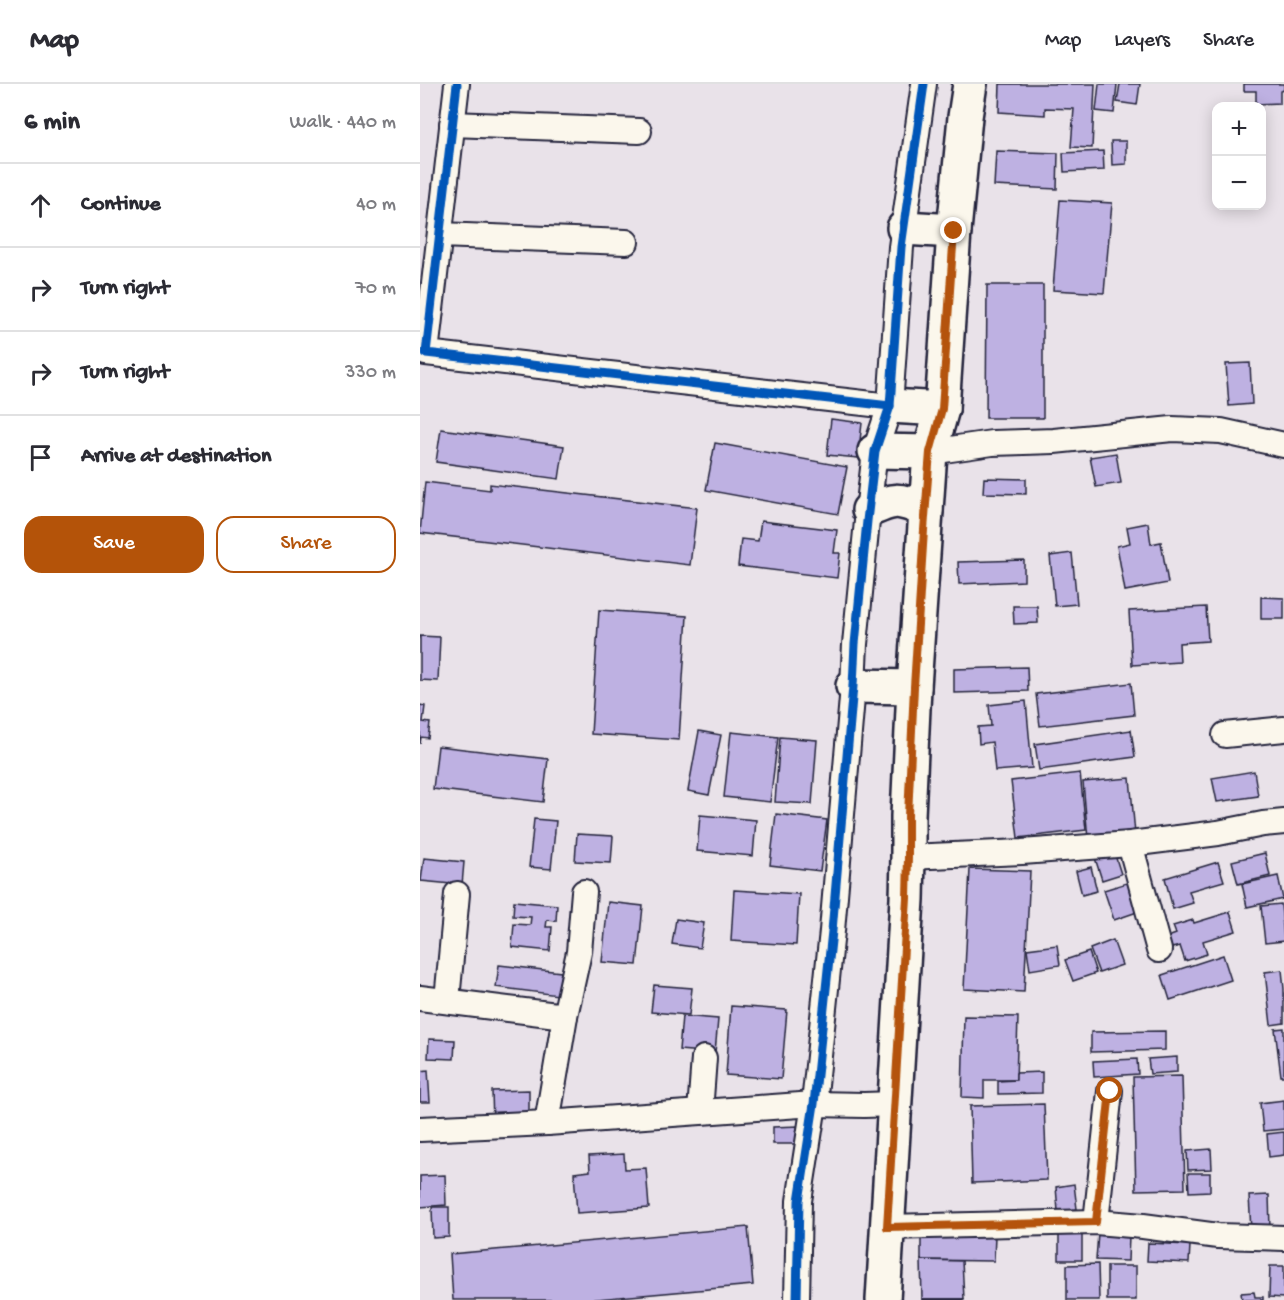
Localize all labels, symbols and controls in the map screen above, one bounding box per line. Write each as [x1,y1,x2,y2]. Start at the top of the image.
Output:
text: Map [30,25,79,58]
text: Map [1045,29,1081,54]
text: Layers [1114,29,1170,54]
text: Share [1203,29,1254,54]
map controls [1212,102,1266,210]
button: + [1212,102,1266,156]
text: 6 min [24,108,80,139]
text: Walk · 440 m [290,112,396,135]
button: − [1212,156,1266,210]
icon: ahead [24,189,57,222]
text: Continue [81,192,161,218]
text: 40 m [356,194,396,217]
route end [940,217,966,243]
icon: right [24,273,57,306]
text: Turn right [81,276,169,302]
text: 70 m [355,278,396,301]
icon: right [24,357,57,390]
text: Turn right [81,360,169,386]
text: 330 m [345,362,396,385]
icon: arrive [24,441,57,474]
text: Arrive at destination [81,444,271,470]
button: Save [24,516,204,573]
button: Share [216,516,396,573]
route start [1096,1077,1122,1103]

